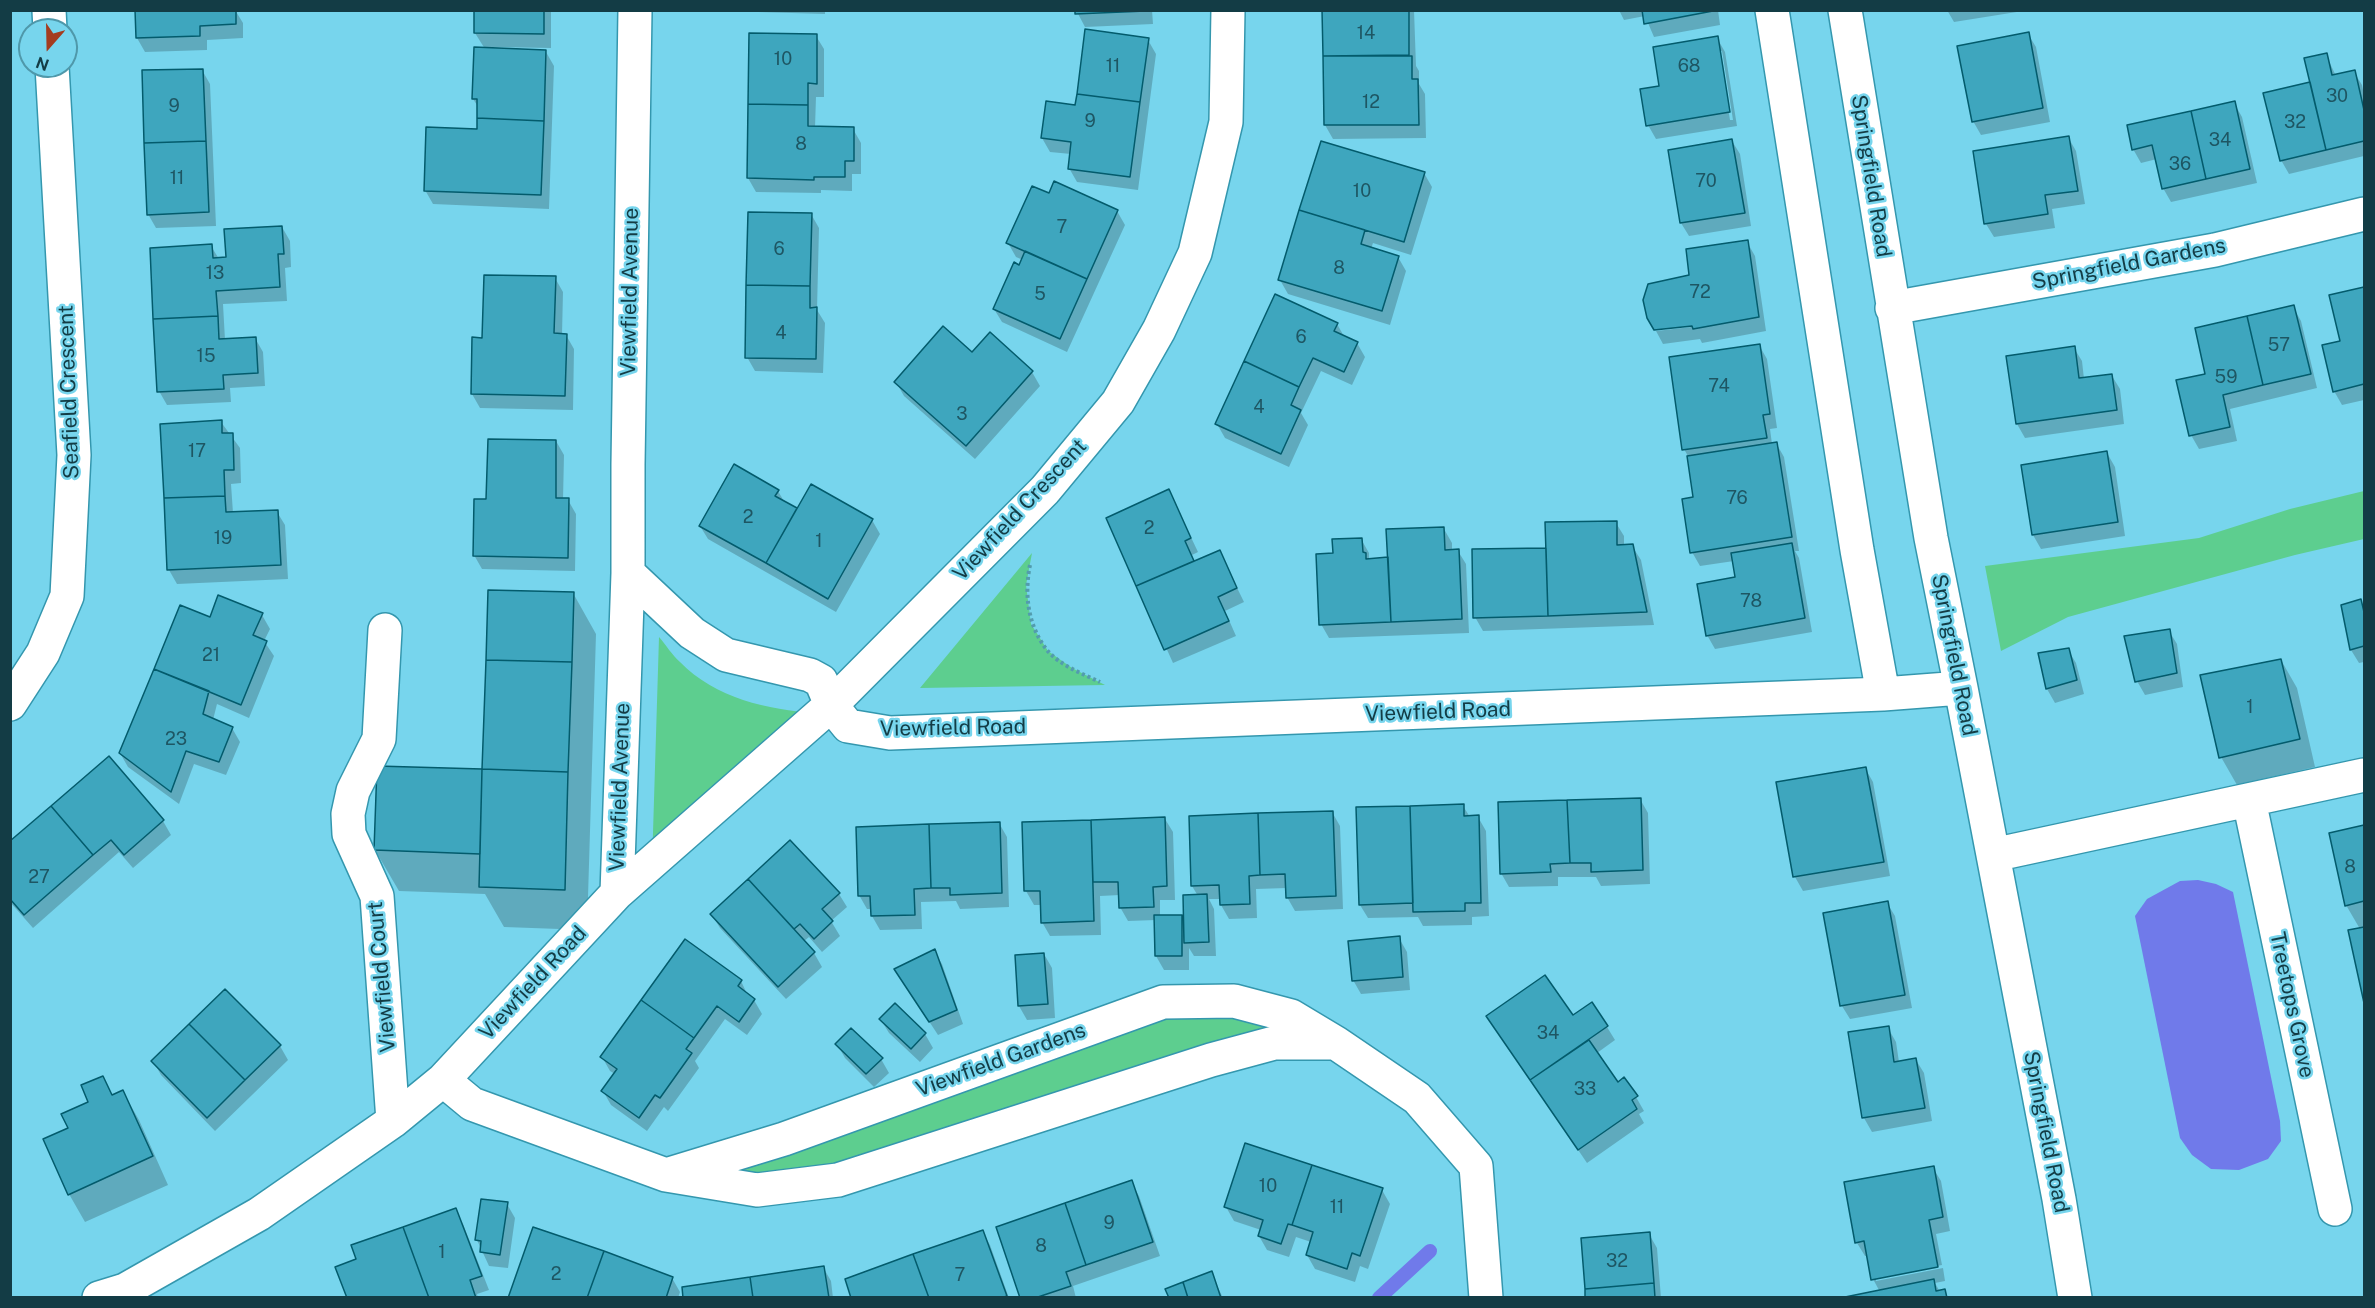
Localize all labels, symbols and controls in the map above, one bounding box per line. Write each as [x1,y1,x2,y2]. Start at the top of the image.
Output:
north arrow [18,18,78,78]
house number: 14 [1357,22,1375,44]
house number: 10 [774,48,792,70]
text: N [33,52,51,75]
house number: 11 [1106,55,1120,77]
house number: 68 [1678,55,1700,77]
house number: 30 [2326,85,2348,107]
house number: 12 [1362,91,1380,113]
street label: Springfield Road [1846,93,1896,259]
house number: 9 [168,95,180,117]
house number: 9 [1084,110,1096,132]
house number: 32 [2284,111,2306,133]
house number: 34 [2209,129,2231,151]
house number: 8 [795,133,807,155]
house number: 36 [2169,153,2191,175]
house number: 11 [170,167,184,189]
house number: 70 [1695,170,1717,192]
house number: 10 [1353,180,1371,202]
street label: Viewfield Avenue [616,208,644,376]
house number: 7 [1057,216,1067,238]
street label: Springfield Gardens [2030,233,2228,295]
house number: 6 [773,238,785,260]
house number: 8 [1333,257,1345,279]
house number: 13 [206,262,224,284]
house number: 72 [1689,281,1711,303]
house number: 5 [1034,283,1046,305]
street label: Seafield Crescent [53,305,85,479]
house number: 4 [775,322,787,344]
house number: 6 [1295,326,1307,348]
house number: 57 [2268,334,2290,356]
house number: 15 [197,345,215,367]
house number: 59 [2215,366,2237,388]
house number: 74 [1708,375,1730,397]
house number: 4 [1253,396,1265,418]
house number: 3 [956,403,968,425]
street label: Viewfield Crescent [948,434,1092,586]
house number: 17 [188,440,206,462]
house number: 76 [1726,487,1748,509]
house number: 2 [743,506,753,528]
house number: 2 [1144,517,1154,539]
house number: 19 [214,527,232,549]
house number: 1 [815,530,823,552]
street label: Springfield Road [1926,572,1982,738]
house number: 78 [1740,590,1762,612]
house number: 21 [202,644,220,666]
house number: 1 [2246,696,2254,718]
street label: Viewfield Road [1365,697,1511,727]
street label: Viewfield Avenue [604,702,636,872]
street label: Viewfield Road [880,714,1026,742]
house number: 23 [165,728,187,750]
house number: 8 [2344,856,2356,878]
house number: 27 [28,866,50,888]
street label: Viewfield Court [363,901,401,1053]
street label: Viewfield Road [474,921,592,1045]
street label: Treetops Grove [2264,930,2320,1080]
street label: Viewfield Gardens [913,1018,1089,1102]
house number: 34 [1537,1022,1559,1044]
street label: Springfield Road [2018,1049,2074,1215]
house number: 33 [1574,1078,1596,1100]
house number: 10 [1259,1175,1277,1197]
house number: 11 [1330,1196,1344,1218]
house number: 9 [1103,1212,1115,1234]
house number: 8 [1035,1235,1047,1257]
house number: 1 [438,1241,446,1263]
house number: 32 [1606,1250,1628,1272]
house number: 2 [551,1263,561,1285]
house number: 7 [955,1264,965,1286]

